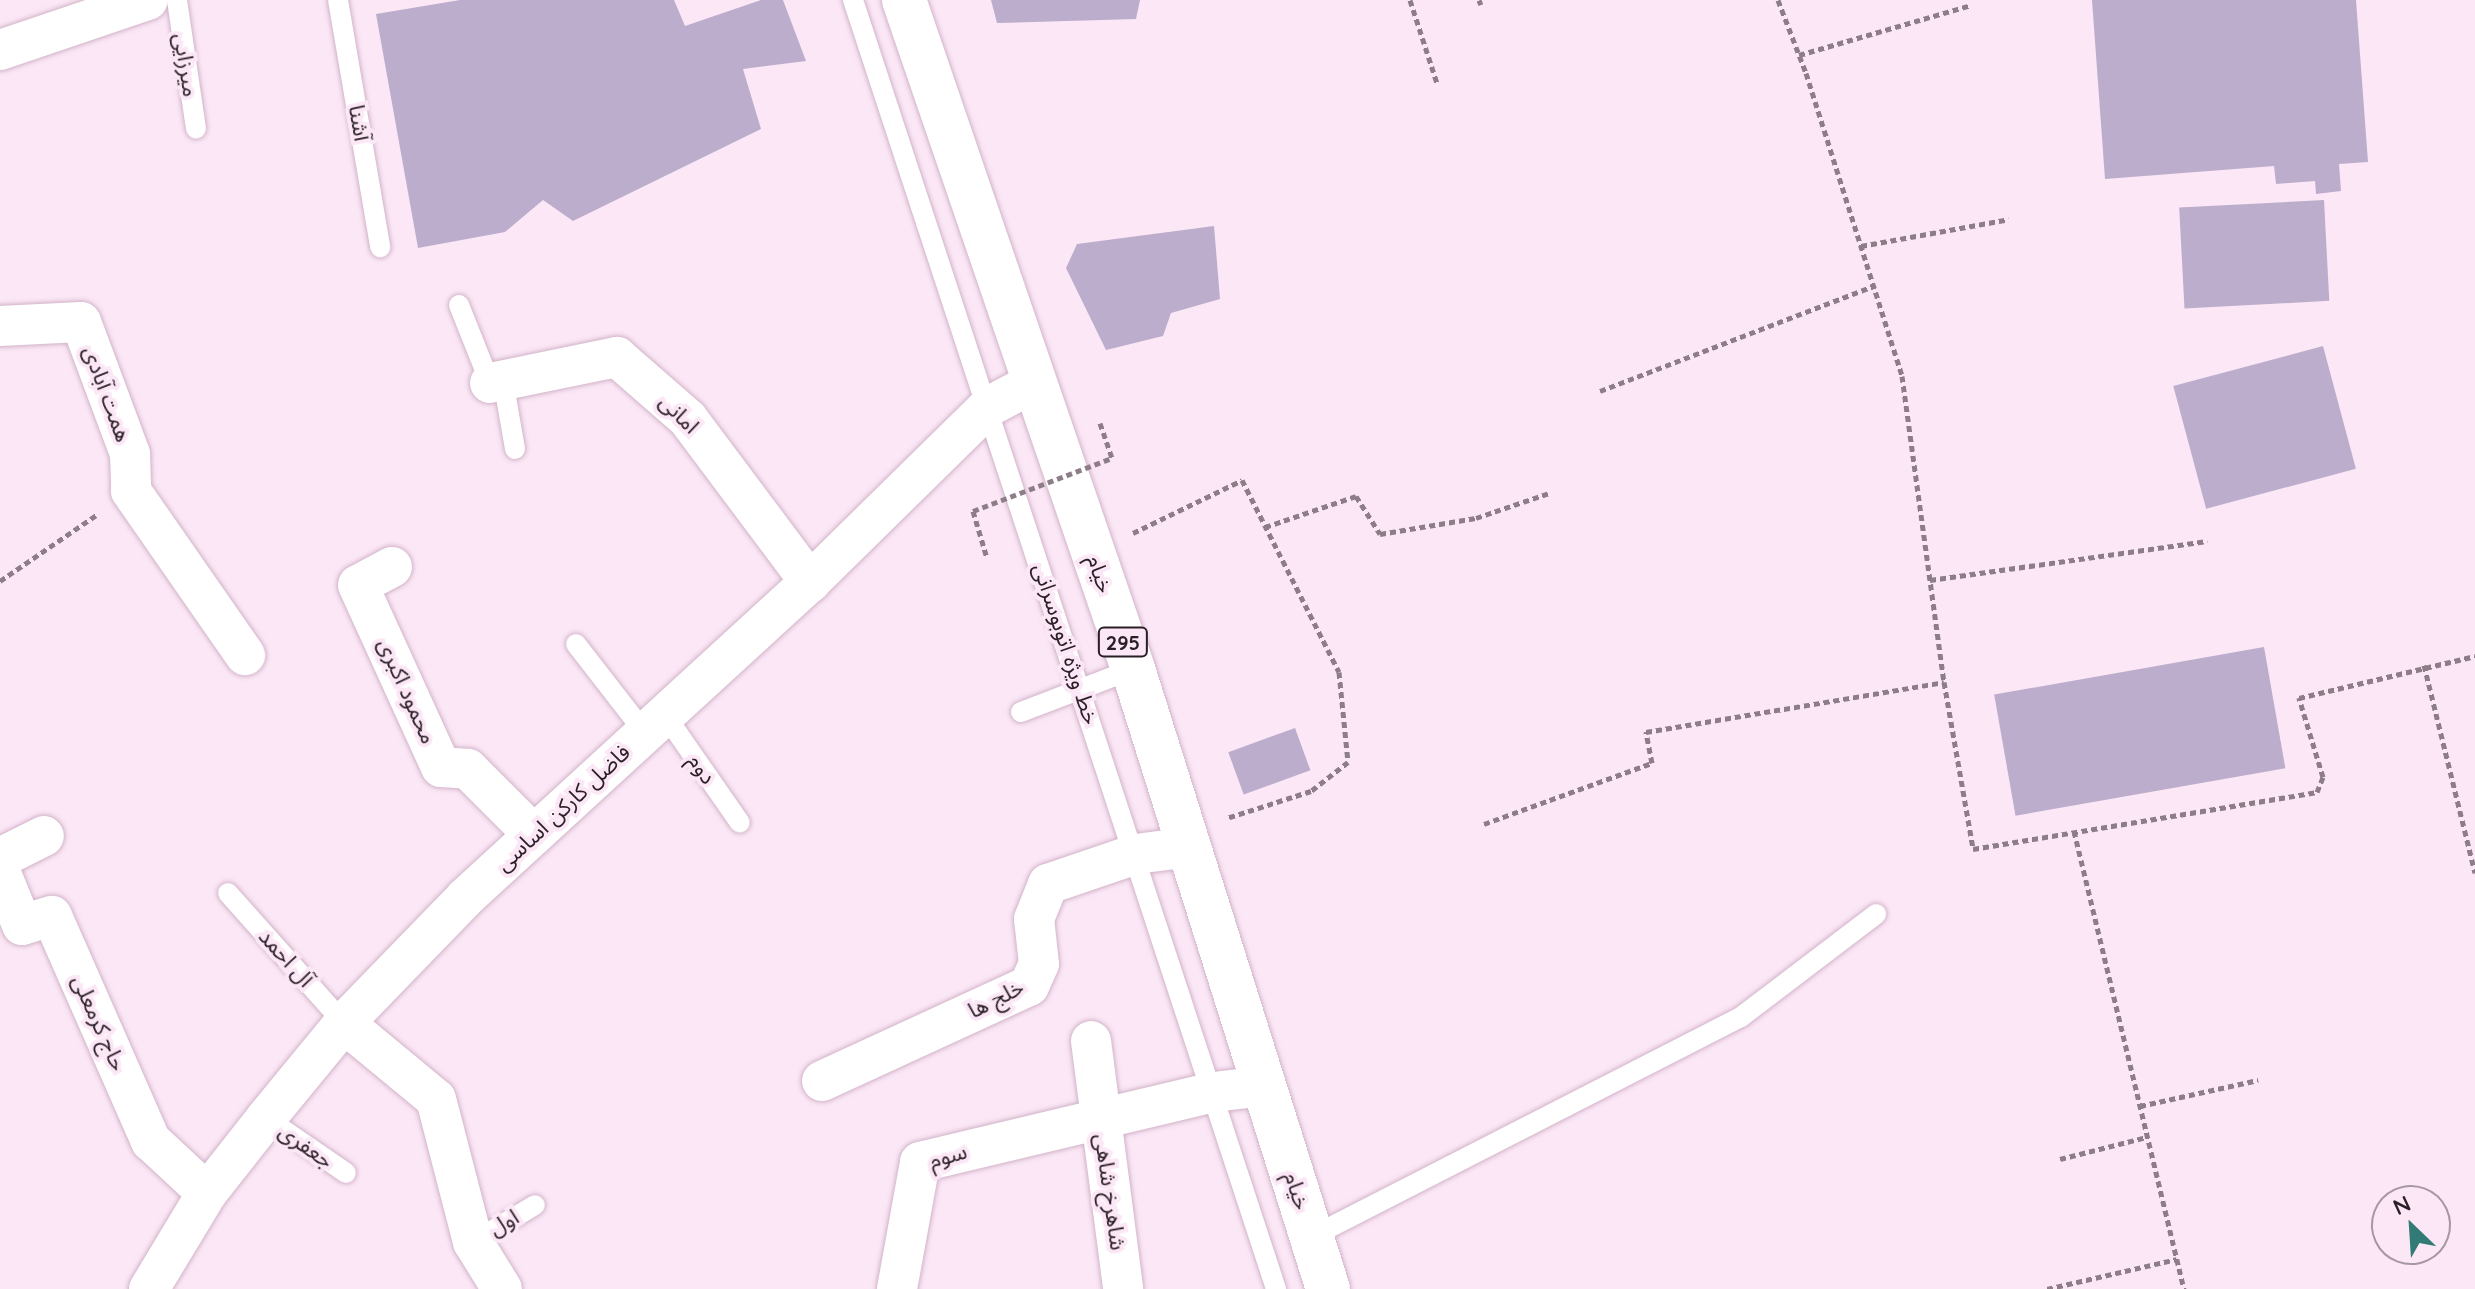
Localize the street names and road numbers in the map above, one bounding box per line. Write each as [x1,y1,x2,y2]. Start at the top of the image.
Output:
street label: میرزایی [168,31,204,99]
street label: آشنا [343,103,375,143]
street label: همت آبادی [77,342,137,446]
street label: امانی [654,389,704,439]
street label: خیام [1081,552,1119,596]
street label: خط ویژه اتوبوسرانی [1028,560,1104,728]
road number: 295 [1097,626,1149,658]
street label: محمود اکبری [372,634,442,748]
street label: فاضل کارکن اساسی [490,739,636,877]
street label: دوم [682,749,722,789]
street label: آل احمد [253,923,319,993]
street label: حاج کرمعلی [66,971,132,1075]
street label: خلج ها [964,974,1028,1024]
street label: جعفری [274,1118,338,1174]
street label: شاهرخ شاهی [1089,1132,1131,1252]
street label: سوم [926,1138,970,1174]
street label: خیام [1279,1169,1315,1213]
street label: اول [484,1204,524,1242]

